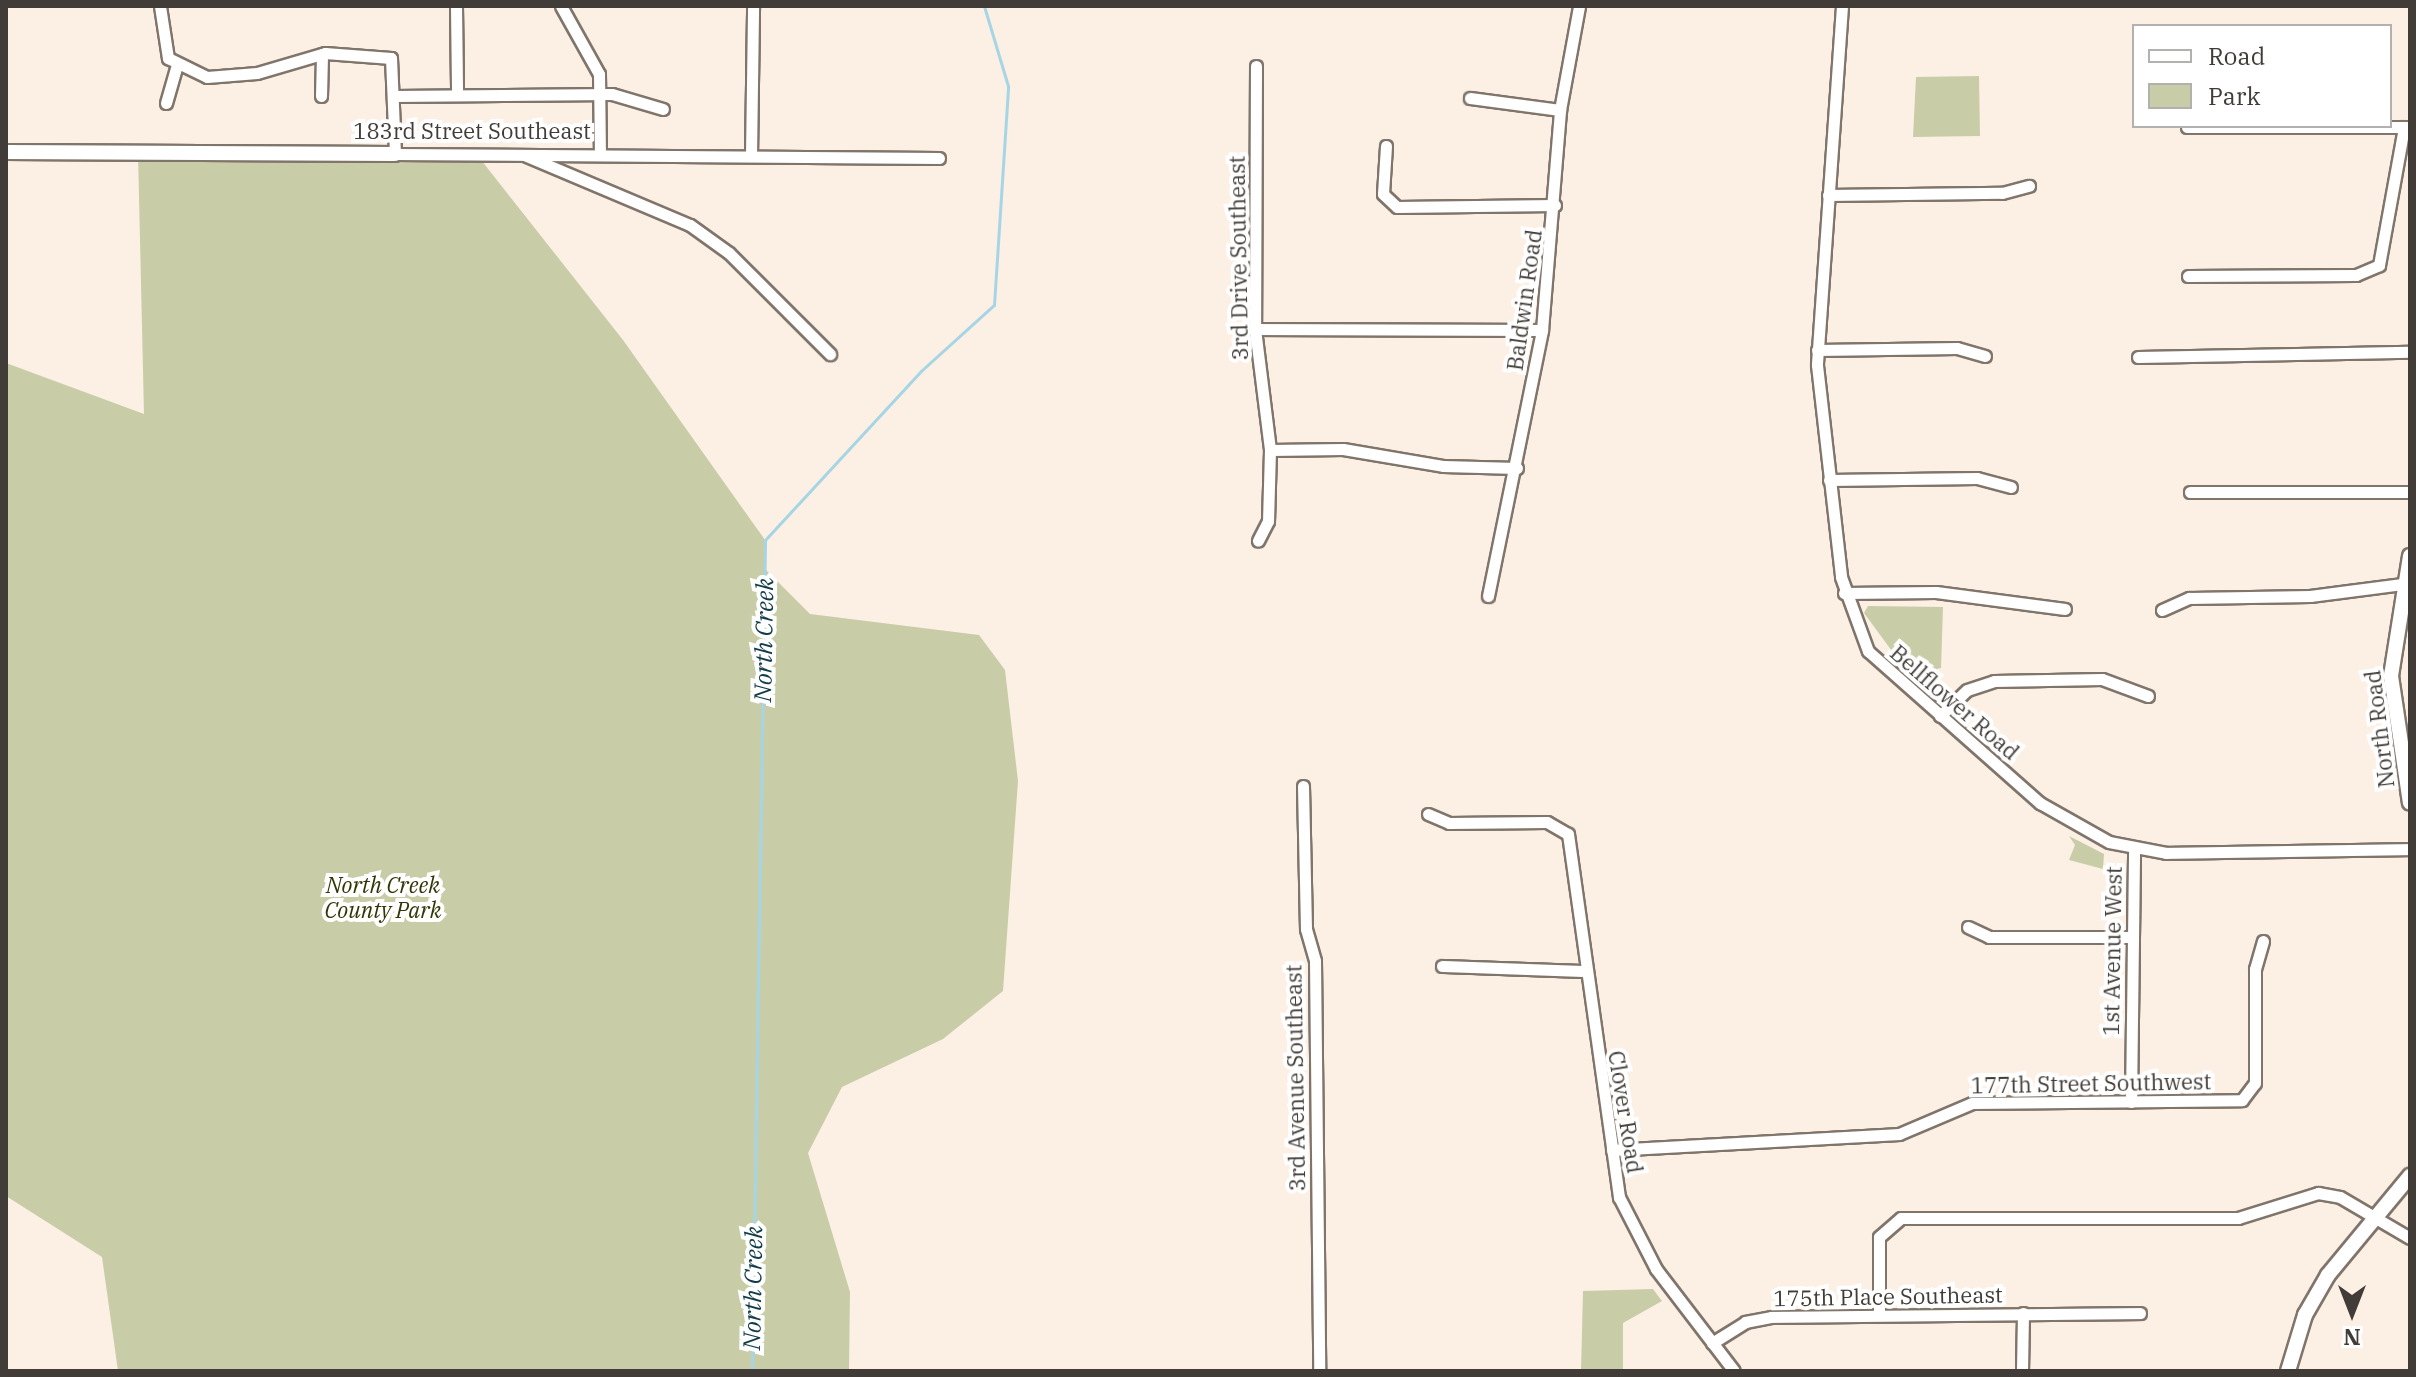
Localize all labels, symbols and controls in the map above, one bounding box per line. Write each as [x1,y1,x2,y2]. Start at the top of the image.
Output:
legend [2132,24,2392,128]
text: Road [2208,40,2265,72]
text: Park [2208,80,2260,112]
street label: 183rd Street Southeast [353,118,591,144]
street label: 3rd Drive Southeast [1223,155,1253,361]
street label: Baldwin Road [1501,228,1547,372]
water label: North Creek [749,578,779,702]
street label: Bellflower Road [1885,639,2025,765]
street label: North Road [2359,669,2399,789]
street label: 1st Avenue West [2097,866,2127,1036]
park label: North Creek County Park [325,871,441,922]
street label: 3rd Avenue Southeast [1280,964,1310,1192]
street label: Clover Road [1603,1049,1649,1175]
street label: 177th Street Southwest [1971,1068,2211,1098]
water label: North Creek [738,1226,768,1350]
north arrow [2312,1273,2392,1353]
street label: 175th Place Southeast [1773,1281,2003,1311]
text: N [2343,1323,2361,1352]

